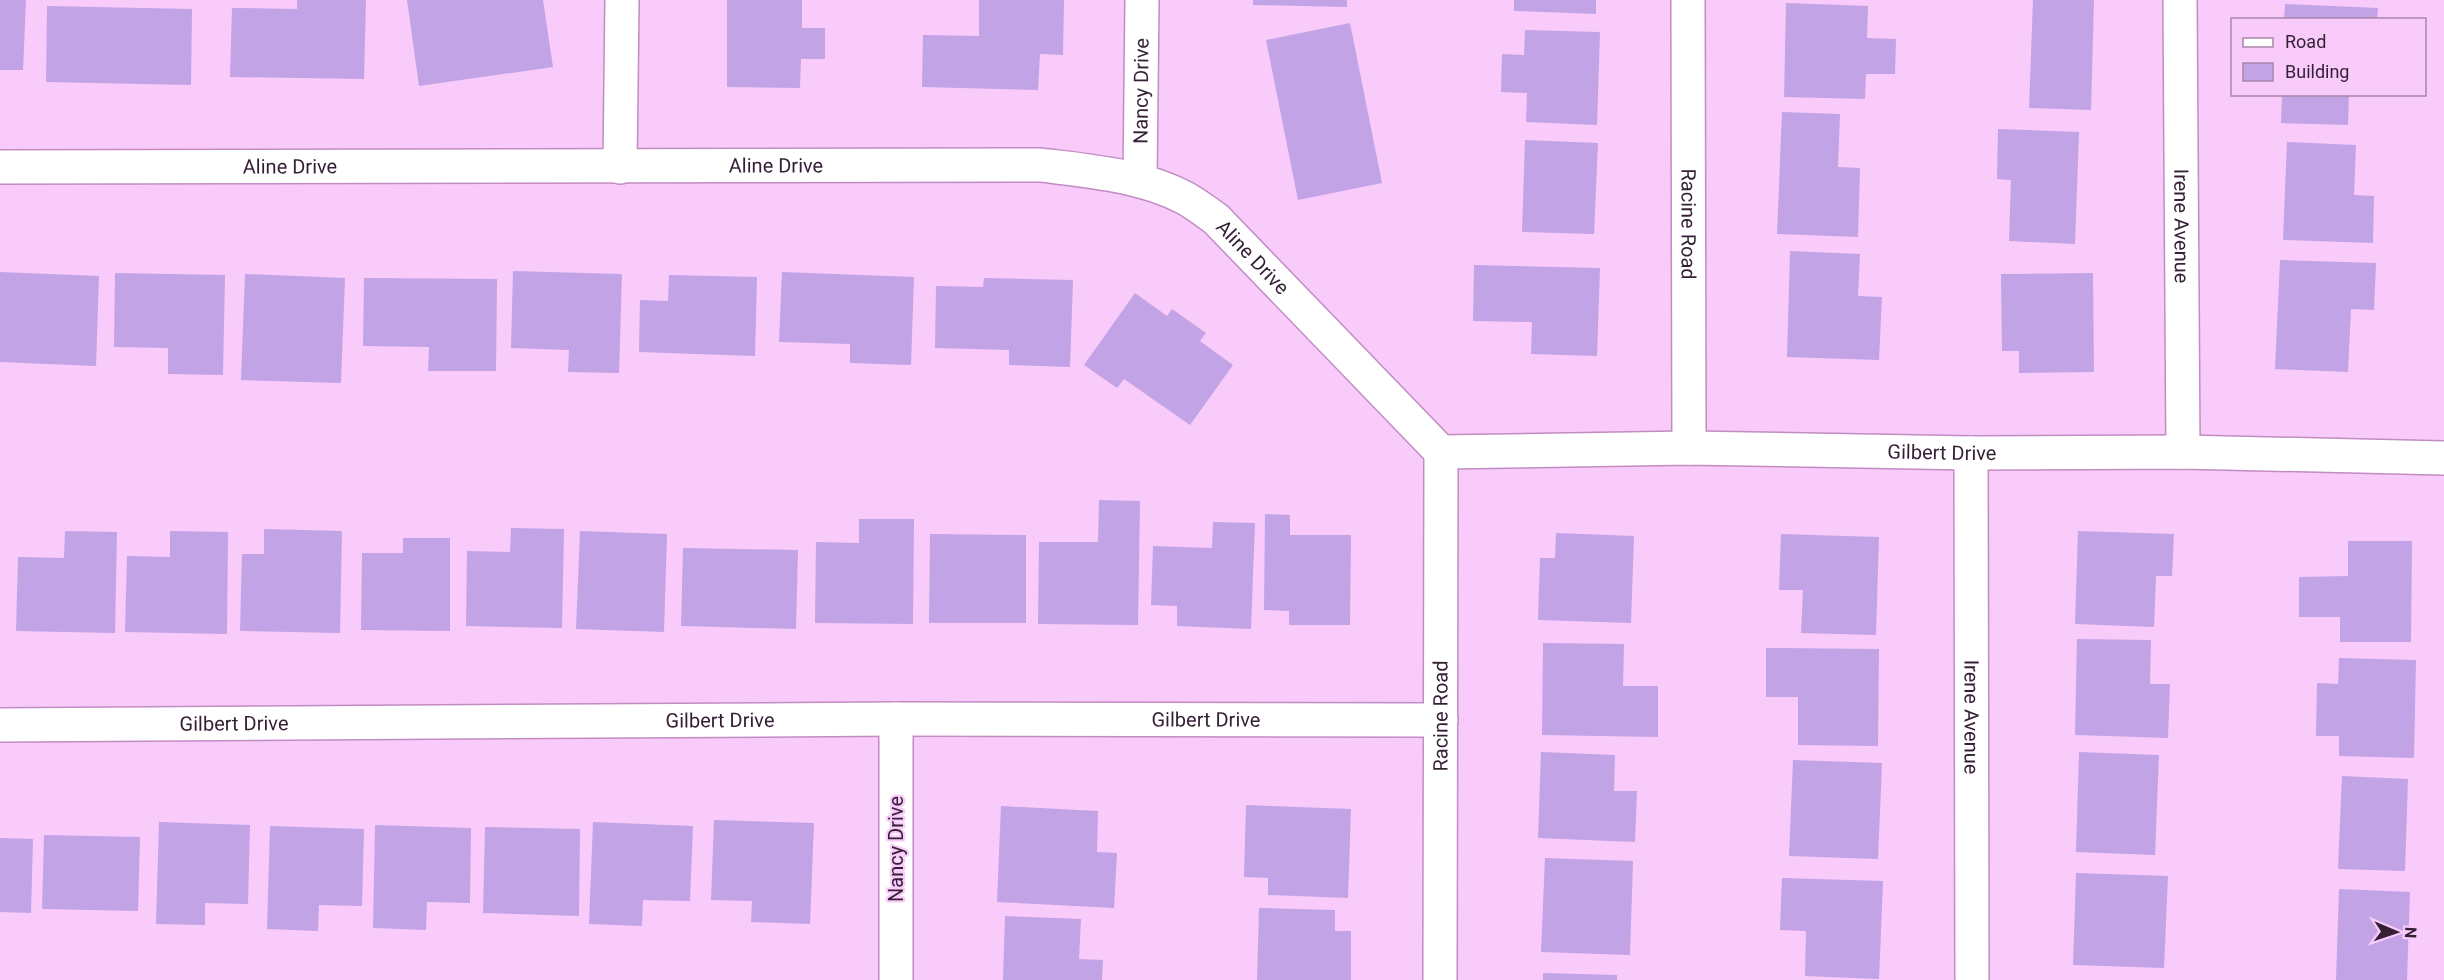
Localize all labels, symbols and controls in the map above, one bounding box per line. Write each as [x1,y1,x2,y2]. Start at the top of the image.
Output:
legend [2231,18,2426,96]
text: Road [2285,31,2326,52]
street label: Nancy Drive [1128,38,1154,144]
text: Building [2285,61,2349,82]
street label: Aline Drive [729,153,823,178]
street label: Aline Drive [243,154,337,179]
street label: Racine Road [1676,168,1701,280]
street label: Irene Avenue [2169,169,2194,283]
street label: Aline Drive [1211,215,1294,299]
street label: Gilbert Drive [1887,440,1996,465]
street label: Racine Road [1428,660,1453,772]
street label: Irene Avenue [1959,660,1984,774]
street label: Gilbert Drive [1151,707,1260,732]
street label: Gilbert Drive [665,708,775,733]
street label: Gilbert Drive [179,711,289,736]
street label: Nancy Drive [884,796,908,902]
north arrow [2366,902,2426,962]
text: N [2401,927,2420,938]

